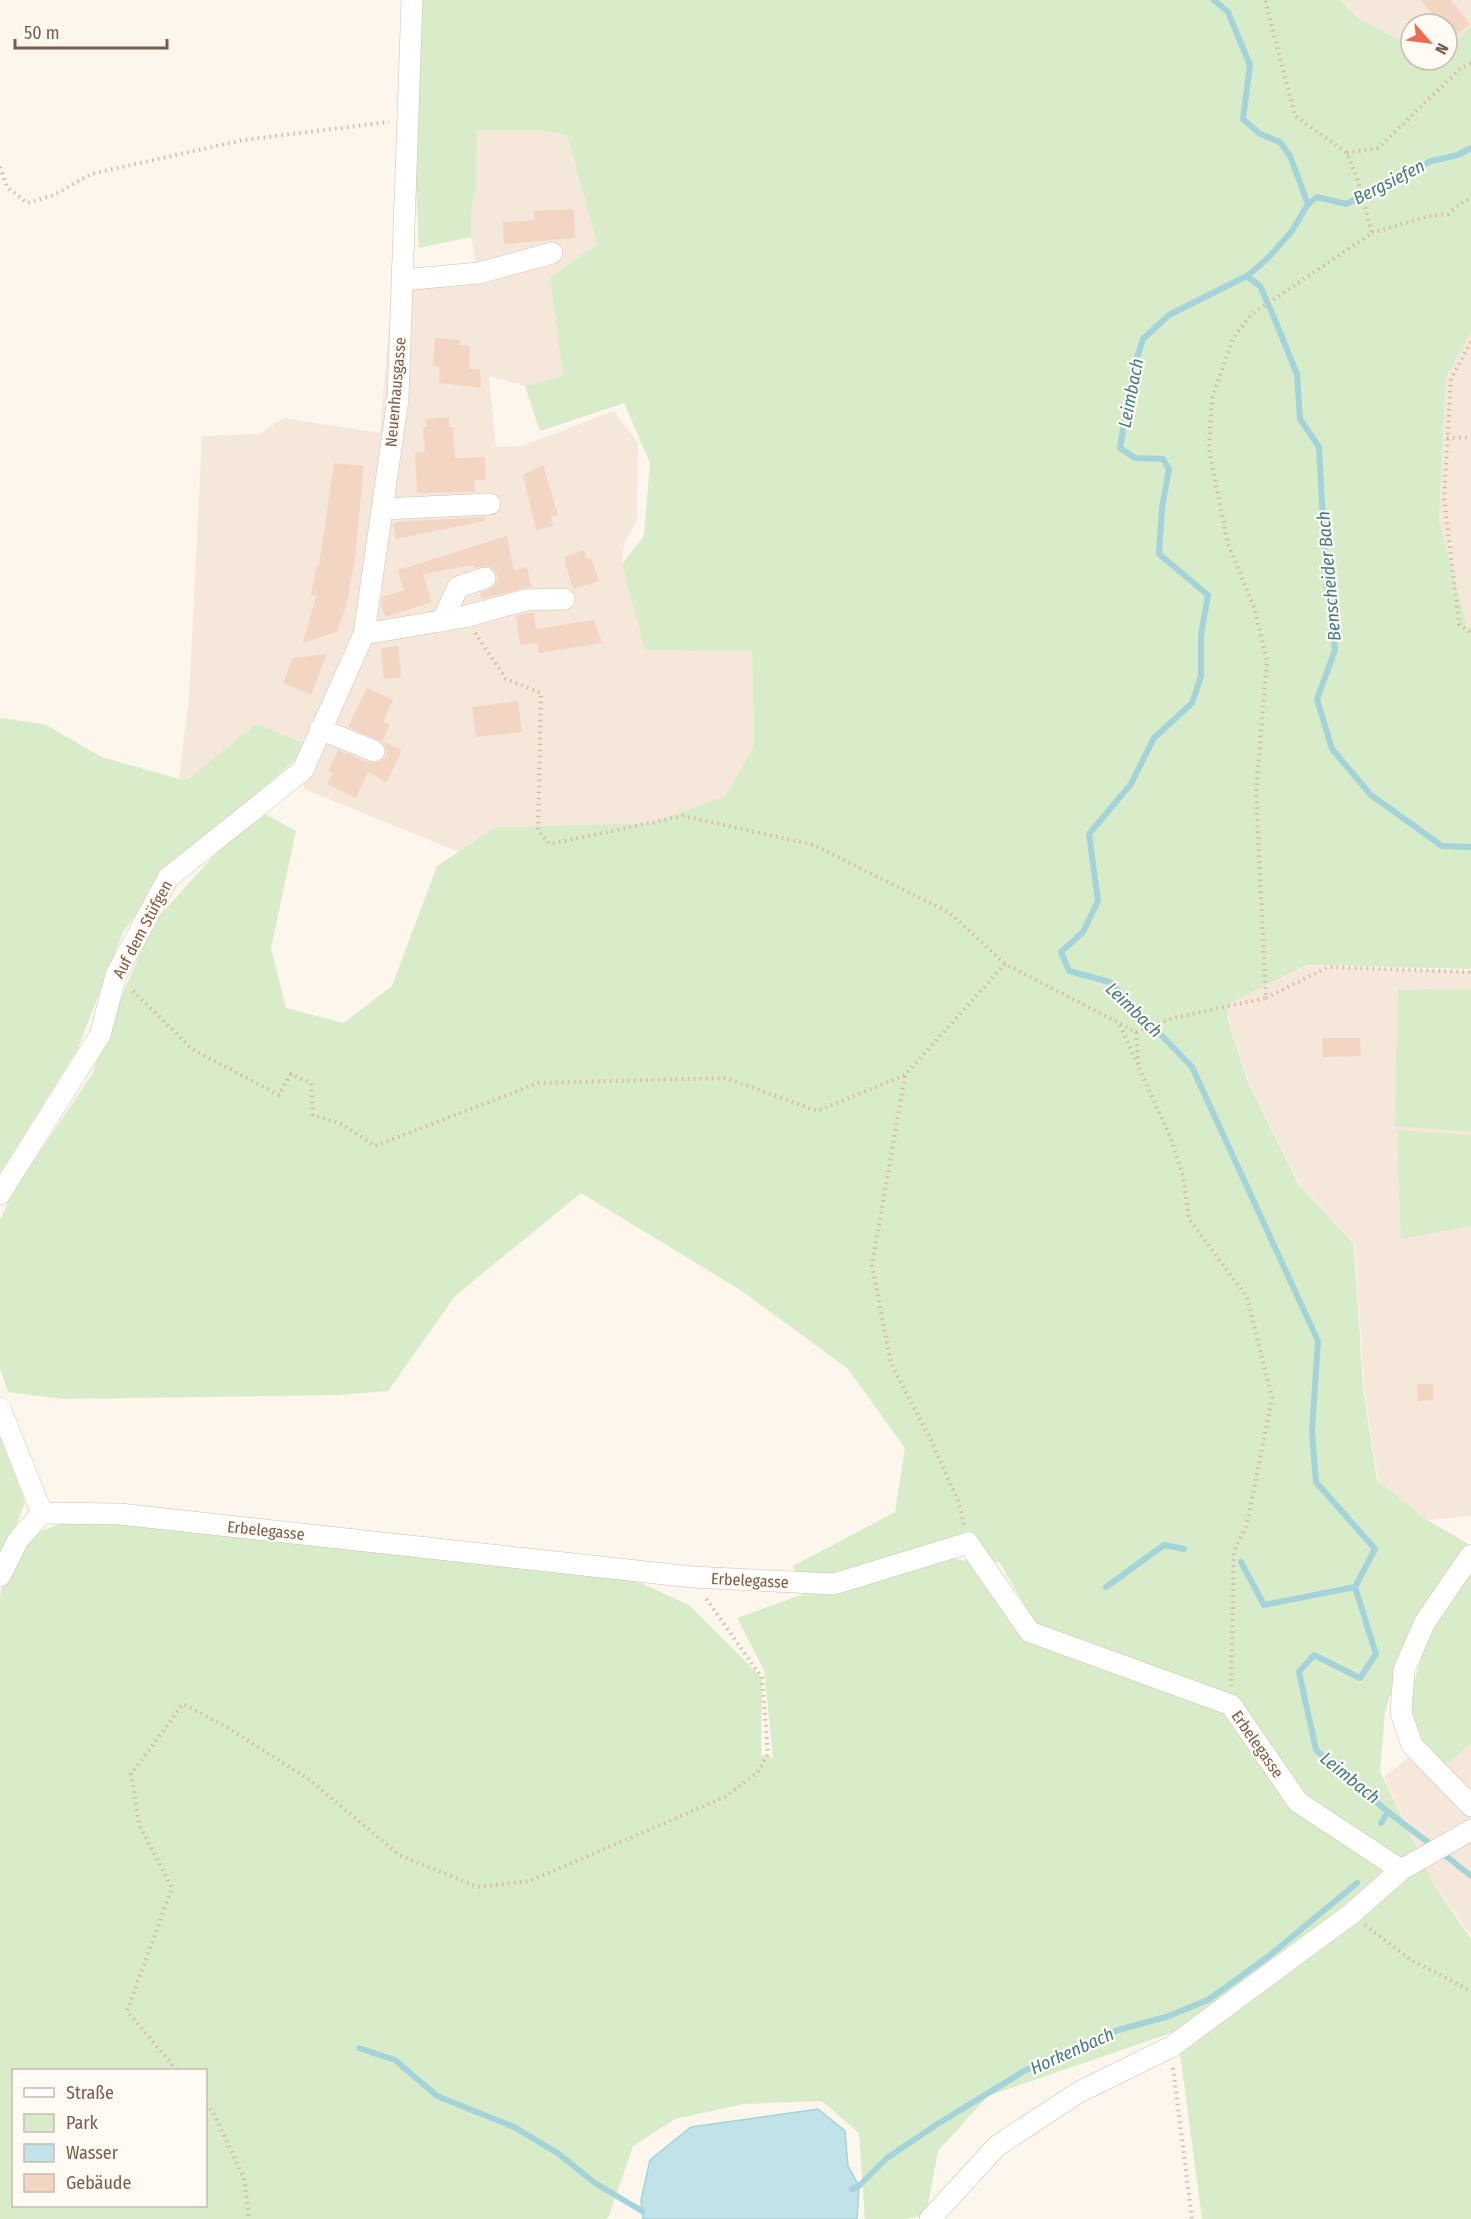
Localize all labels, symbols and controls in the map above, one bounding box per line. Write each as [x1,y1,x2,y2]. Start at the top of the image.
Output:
scale bar [15,12,166,50]
north arrow [1399,12,1459,72]
text: 50 m [24,22,60,44]
text: N [1431,40,1452,58]
water label: Bergsiefen [1350,155,1428,209]
street label: Neuenhausgasse [381,336,410,448]
water label: Leimbach [1113,356,1149,430]
water label: Benscheider Bach [1312,510,1346,642]
street label: Auf dem Stüfgen [109,877,176,981]
water label: Leimbach [1101,978,1167,1042]
street label: Erbelegasse [226,1517,306,1544]
street label: Erbelegasse [711,1569,789,1592]
street label: Erbelegasse [1228,1707,1288,1782]
water label: Leimbach [1316,1747,1384,1809]
water label: Horkenbach [1027,2023,1117,2079]
legend [12,2069,207,2207]
text: Straße [66,2082,114,2104]
text: Park [66,2112,99,2134]
text: Wasser [66,2142,119,2164]
text: Gebäude [66,2172,132,2194]

